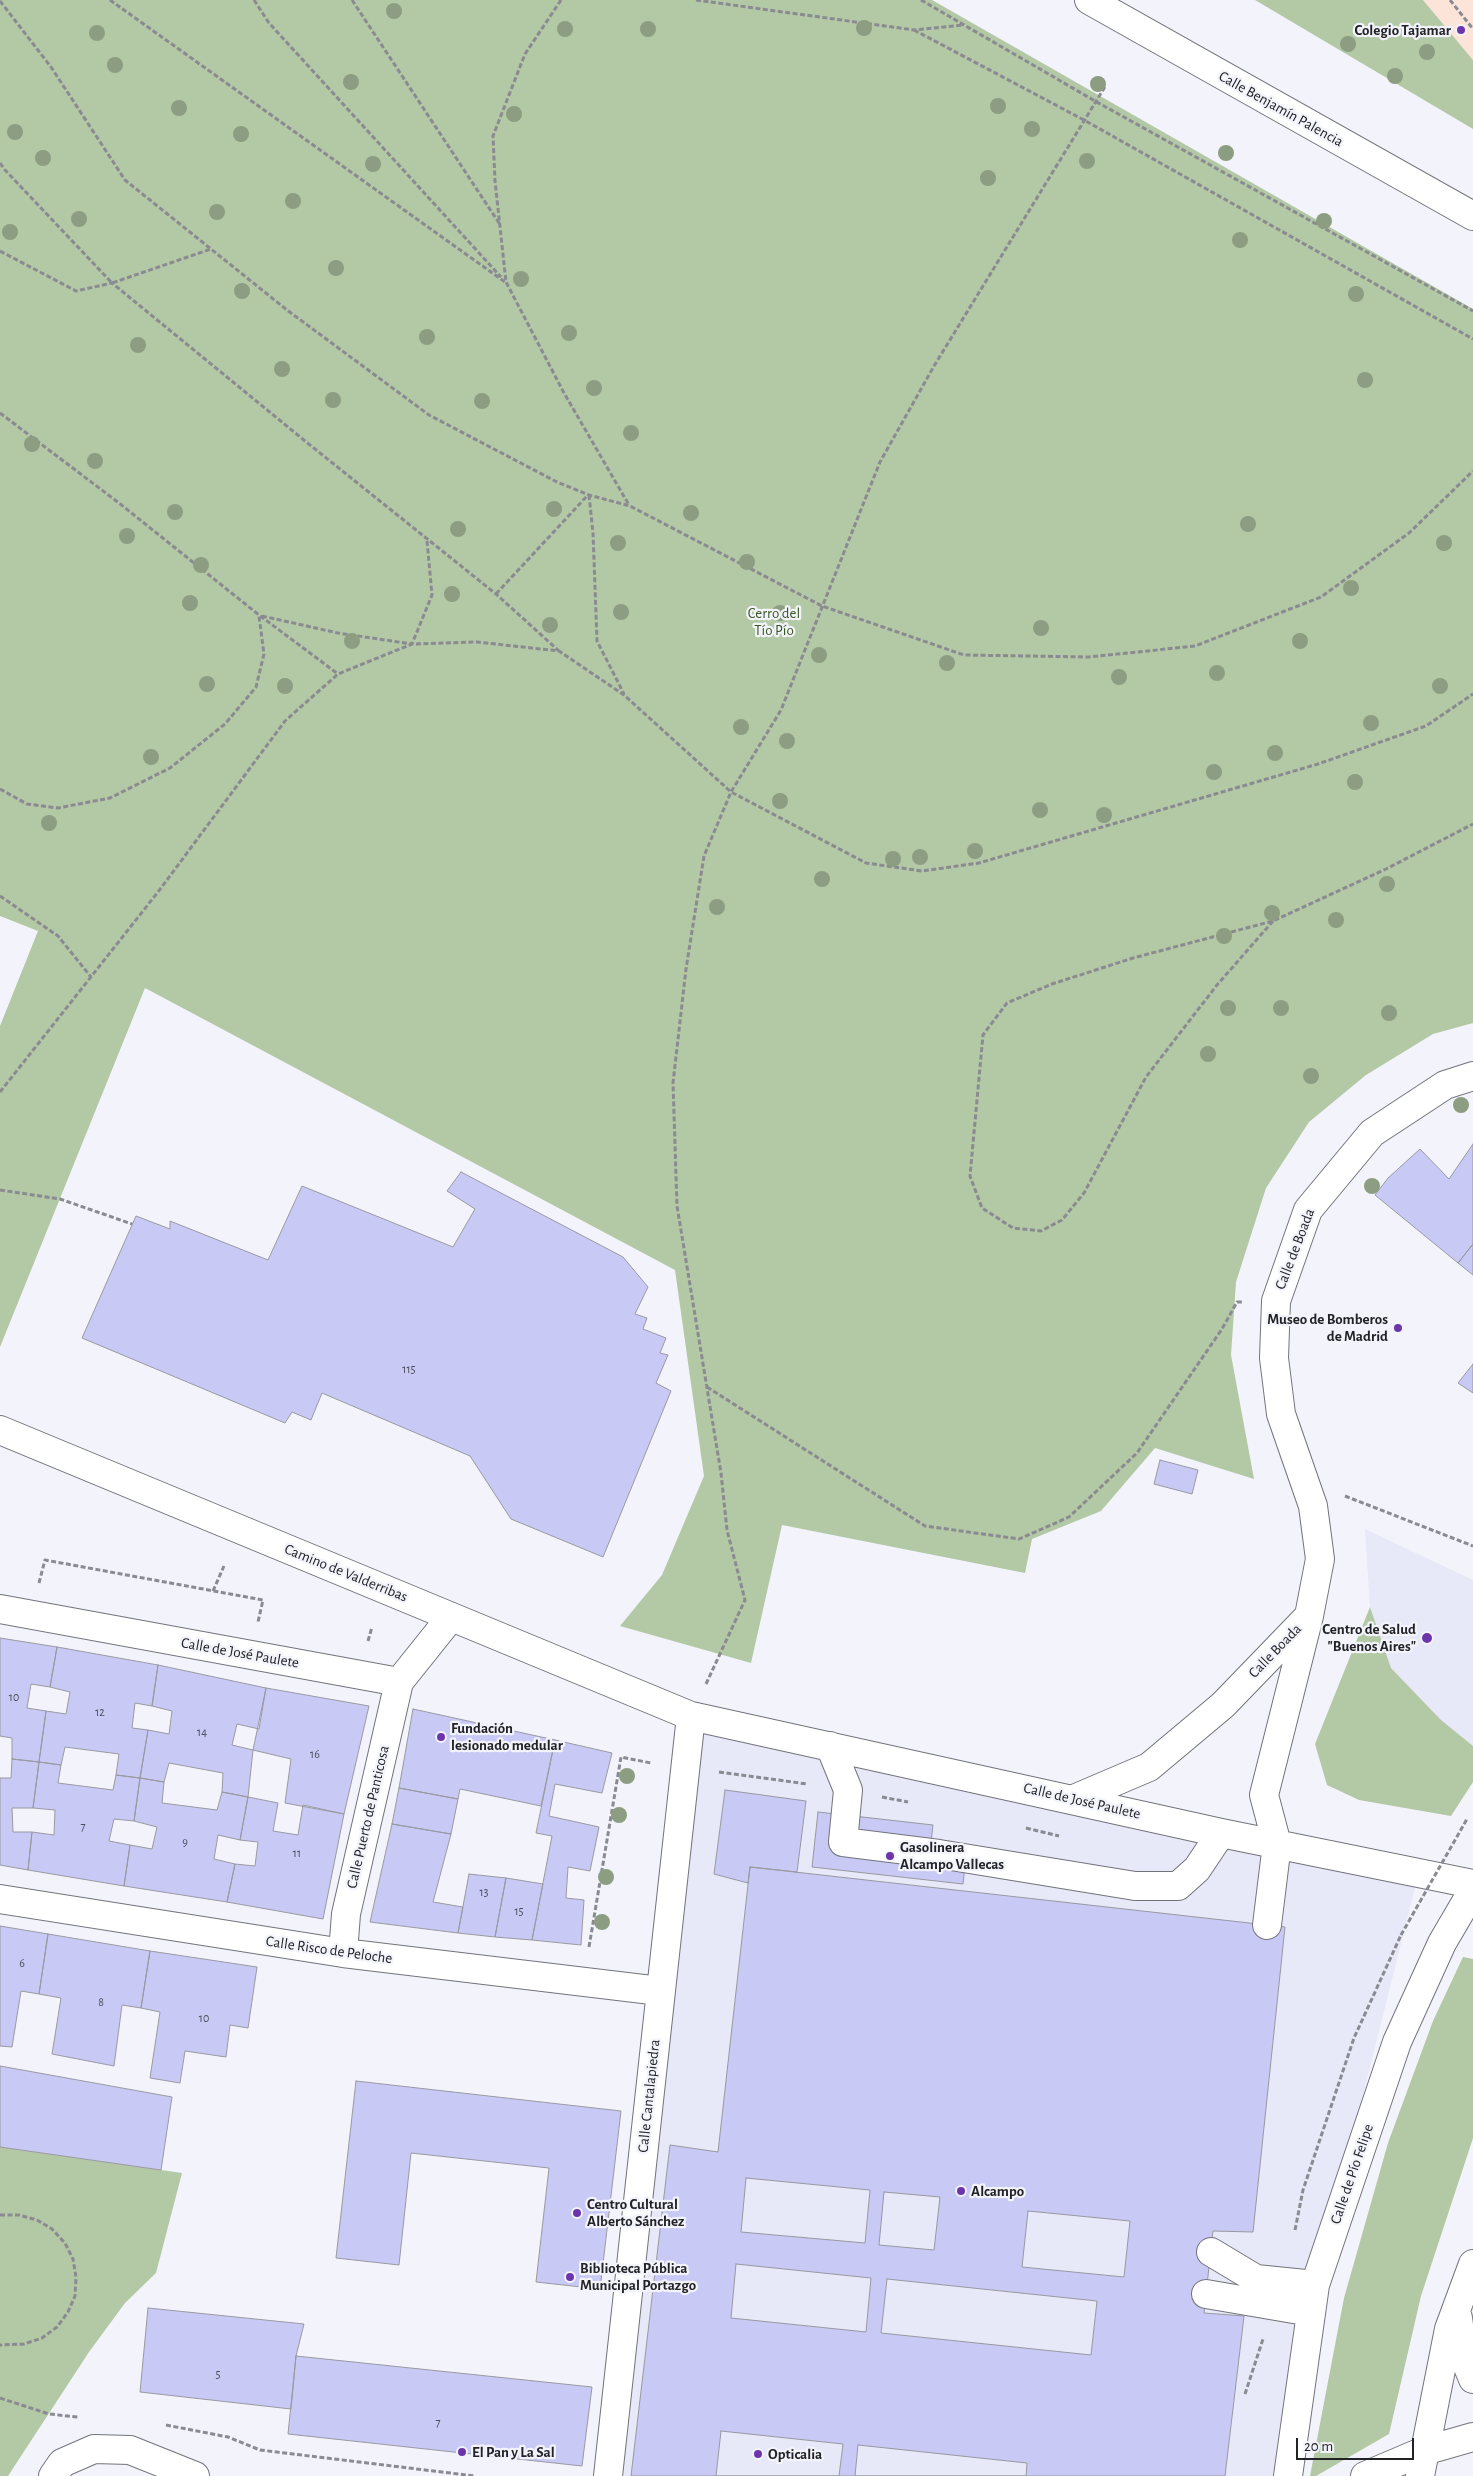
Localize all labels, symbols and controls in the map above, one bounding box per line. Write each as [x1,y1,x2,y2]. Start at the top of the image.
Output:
place label: Colegio Tajamar [1354,21,1451,39]
marker: Colegio Tajamar [1455,24,1467,36]
street label: Calle Benjamín Palencia [1216,67,1346,151]
park label: Cerro del Tío Pío [748,604,800,639]
street label: Calle de Boada [1271,1206,1319,1292]
place label: Museo de Bomberos de Madrid [1267,1310,1388,1345]
marker: Museo de Bomberos de Madrid [1392,1322,1404,1334]
house number: 115 [402,1362,416,1376]
street label: Camino de Valderribas [282,1540,410,1606]
street label: Calle Boada [1245,1620,1305,1682]
place label: Centro de Salud "Buenos Aires" [1322,1620,1416,1655]
marker: Centro de Salud "Buenos Aires" [1420,1631,1434,1645]
street label: Calle de José Paulete [180,1634,300,1672]
house number: 10 [9,1690,19,1704]
house number: 12 [95,1705,105,1719]
place label: Fundación lesionado medular [451,1719,563,1754]
house number: 14 [197,1725,207,1739]
marker: Fundación lesionado medular [435,1731,447,1743]
street label: Calle Puerto de Panticosa [343,1744,393,1890]
house number: 16 [310,1747,320,1761]
street label: Calle de José Paulete [1022,1779,1142,1823]
house number: 7 [80,1819,86,1833]
house number: 9 [182,1835,188,1849]
place label: Gasolinera Alcampo Vallecas [900,1838,1004,1873]
house number: 11 [293,1846,301,1860]
marker: Gasolinera Alcampo Vallecas [884,1850,896,1862]
house number: 13 [479,1885,489,1899]
house number: 15 [514,1904,524,1918]
street label: Calle Risco de Peloche [265,1932,393,1968]
house number: 6 [19,1956,25,1970]
house number: 8 [98,1995,104,2009]
house number: 10 [199,2011,209,2025]
street label: Calle Cantalapiedra [634,2038,664,2154]
street label: Calle de Pío Felipe [1326,2122,1378,2226]
place label: Alcampo [971,2182,1024,2200]
marker: Alcampo [955,2185,967,2197]
place label: Centro Cultural Alberto Sánchez [587,2195,684,2230]
marker: Centro Cultural Alberto Sánchez [571,2207,583,2219]
place label: Biblioteca Pública Municipal Portazgo [580,2259,696,2294]
marker: Biblioteca Pública Municipal Portazgo [564,2271,576,2283]
house number: 5 [215,2367,221,2381]
house number: 7 [435,2415,441,2429]
scale bar [1298,2428,1416,2460]
text: 20 m [1304,2439,1333,2454]
place label: El Pan y La Sal [472,2443,555,2461]
place label: Opticalia [768,2445,822,2463]
marker: El Pan y La Sal [456,2446,468,2458]
marker: Opticalia [752,2448,764,2460]

